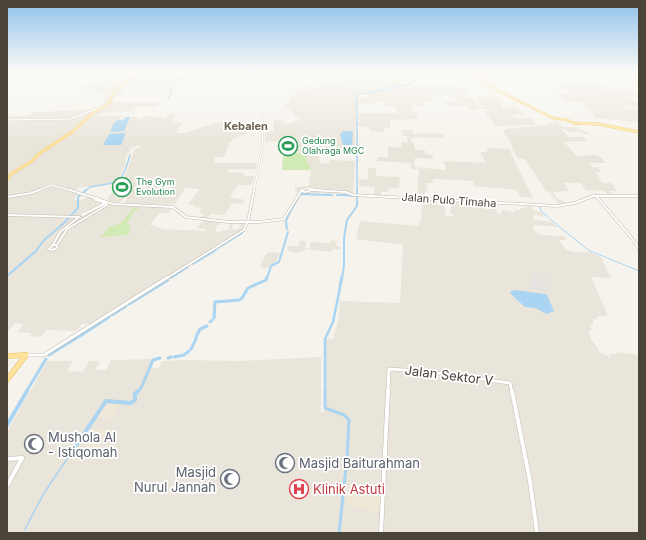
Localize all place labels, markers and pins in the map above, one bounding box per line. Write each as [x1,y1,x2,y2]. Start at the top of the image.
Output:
sports icon: Gedung Olahraga MGC [277,135,299,157]
place label: Gedung Olahraga MGC [302,135,365,156]
sports icon: The Gym Evolution [111,176,133,198]
place label: The Gym Evolution [136,176,175,197]
place label: Mushola Al - Istiqomah [48,429,118,460]
mosque icon: Mushola Al - Istiqomah [23,433,45,455]
mosque icon: Masjid Baiturahman [274,452,296,474]
place label: Masjid Baiturahman [299,455,420,471]
place label: Masjid Nurul Jannah [134,464,216,495]
mosque icon: Masjid Nurul Jannah [219,468,241,490]
hospital icon: Klinik Astuti [288,478,310,500]
place label: Klinik Astuti [313,481,385,497]

